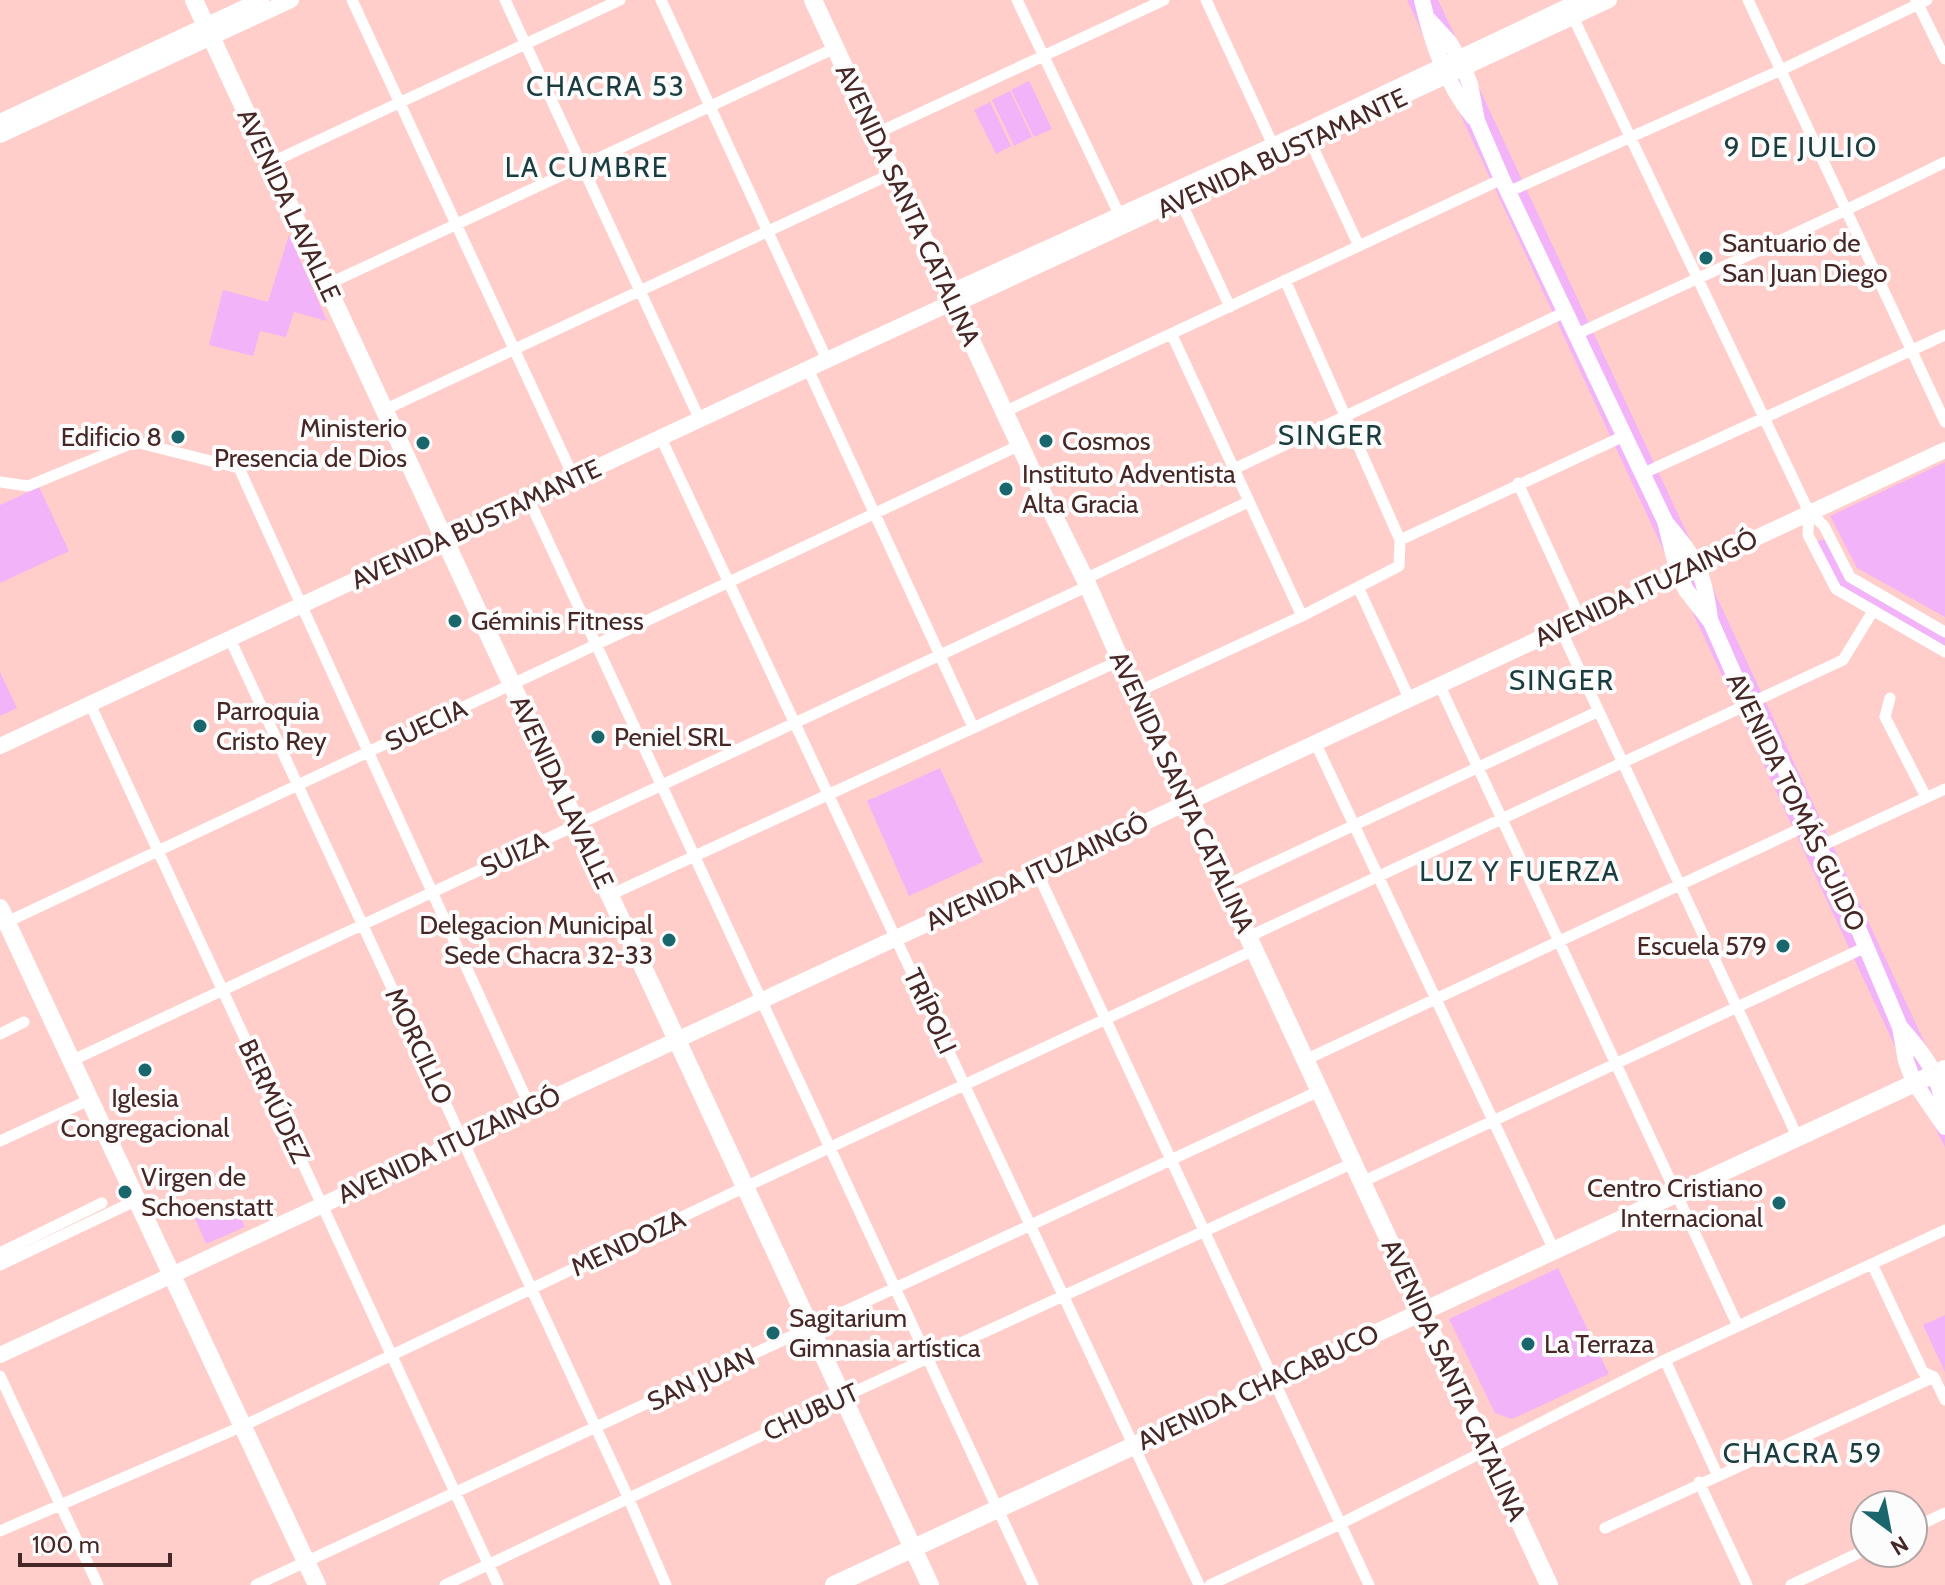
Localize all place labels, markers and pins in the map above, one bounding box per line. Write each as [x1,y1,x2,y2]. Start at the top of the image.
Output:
place label: Santuario de San Juan Diego [1722,227,1888,289]
marker: Santuario de San Juan Diego [1697,249,1715,267]
place label: Ministerio Presencia de Dios [214,412,407,474]
place label: Edificio 8 [61,421,162,453]
place label: Cosmos [1062,425,1151,457]
marker: Edificio 8 [169,428,187,446]
marker: Cosmos [1037,432,1055,450]
marker: Ministerio Presencia de Dios [414,434,432,452]
place label: Instituto Adventista Alta Gracia [1022,458,1236,520]
marker: Instituto Adventista Alta Gracia [997,480,1015,498]
place label: Géminis Fitness [471,605,644,637]
marker: Géminis Fitness [446,612,464,630]
place label: Parroquia Cristo Rey [216,695,327,757]
marker: Parroquia Cristo Rey [191,717,209,735]
place label: Peniel SRL [614,721,731,753]
marker: Peniel SRL [589,728,607,746]
place label: Delegacion Municipal Sede Chacra 32-33 [419,909,653,971]
place label: Escuela 579 [1637,930,1767,962]
marker: Delegacion Municipal Sede Chacra 32-33 [660,931,678,949]
marker: Escuela 579 [1774,937,1792,955]
marker: Iglesia Congregacional [136,1061,154,1079]
place label: Iglesia Congregacional [61,1082,229,1144]
place label: Virgen de Schoenstatt [141,1161,274,1223]
place label: Centro Cristiano Internacional [1587,1172,1763,1234]
marker: Virgen de Schoenstatt [116,1183,134,1201]
marker: Centro Cristiano Internacional [1770,1194,1788,1212]
place label: Sagitarium Gimnasia artística [789,1302,981,1364]
marker: Sagitarium Gimnasia artística [764,1324,782,1342]
place label: La Terraza [1544,1328,1654,1360]
marker: La Terraza [1519,1335,1537,1353]

